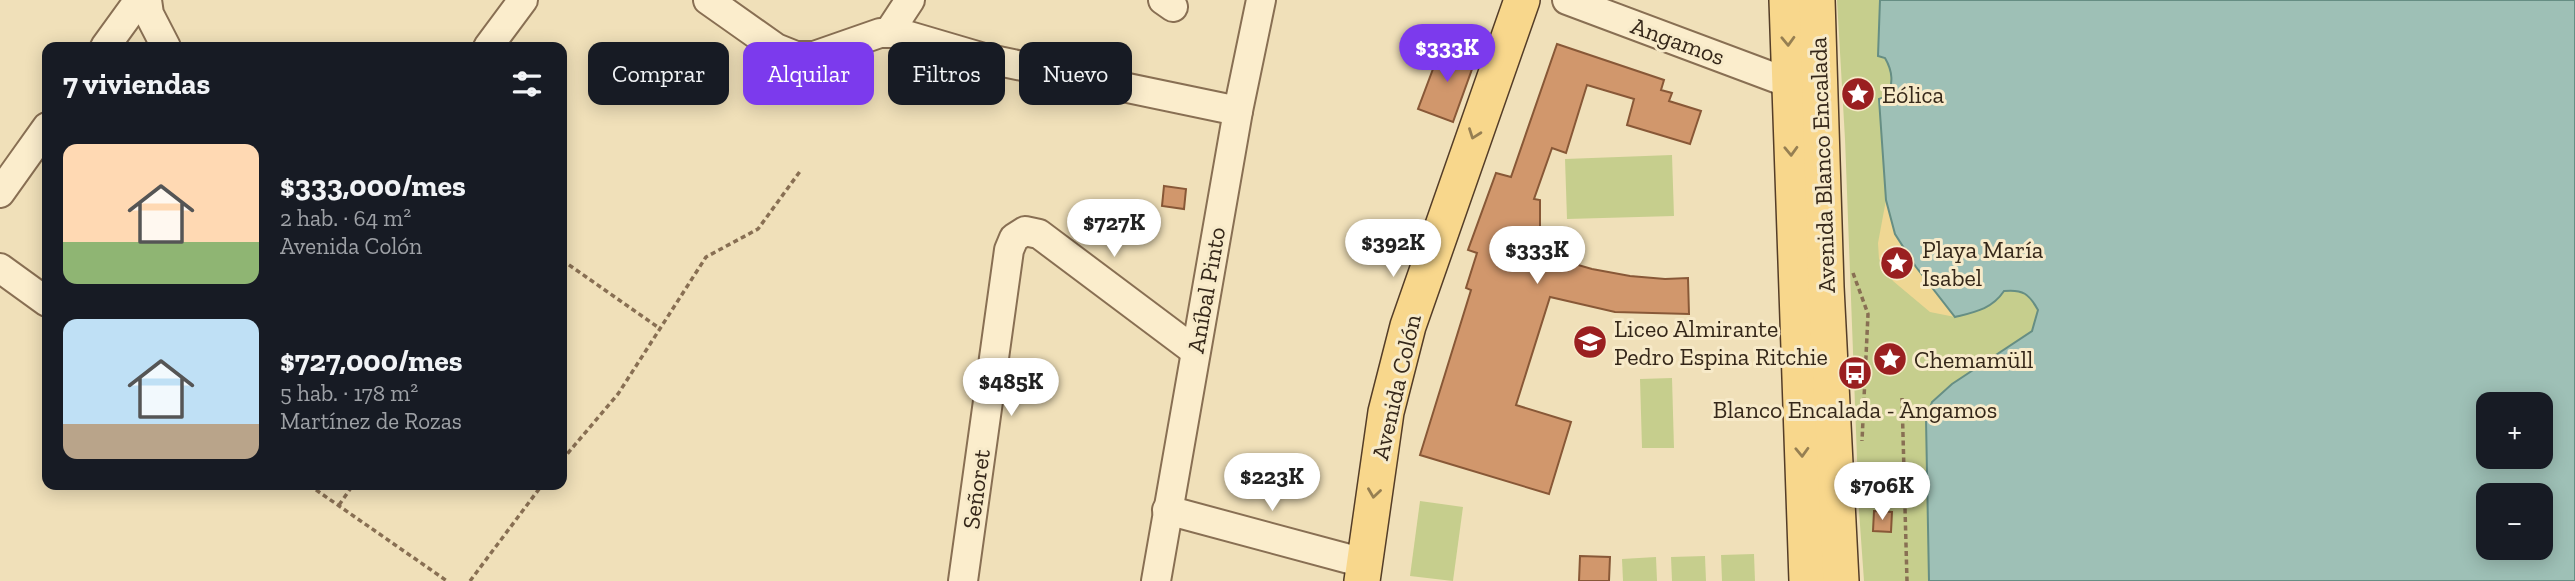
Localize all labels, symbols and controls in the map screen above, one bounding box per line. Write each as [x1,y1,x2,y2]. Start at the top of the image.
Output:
street label: Angamos [1627,11,1729,71]
pin: $333K [1398,24,1496,84]
text: $333K [1415,33,1479,61]
one-way arrow [1781,36,1796,47]
street label: Avenida Blanco Encalada [1803,36,1841,294]
chip: Comprar [588,42,729,105]
chip: Alquilar [743,42,874,105]
chip: Filtros [888,42,1005,105]
chip: Nuevo [1019,42,1132,105]
icon: filters [508,65,546,103]
text: 7 viviendas [63,66,210,102]
place icon: Eólica [1839,75,1877,113]
place label: Eólica [1882,80,1945,109]
one-way arrow [1468,127,1482,139]
one-way arrow [1784,146,1799,157]
text: $333,000/mes [280,168,466,204]
icon: home [119,172,203,256]
pin: $727K [1065,200,1163,259]
text: 2 hab. · 64 m² [280,204,411,232]
text: $727K [1083,208,1145,236]
pin: $392K [1344,219,1442,279]
street label: Aníbal Pinto [1181,225,1231,355]
pin: $333K [1488,226,1586,286]
text: $392K [1361,228,1425,256]
text: Avenida Colón [280,232,422,260]
text: $333K [1505,235,1569,263]
place label: Playa María Isabel [1922,235,2044,292]
place icon: Playa María Isabel [1878,244,1916,282]
street label: Avenida Colón [1365,311,1427,463]
place label: Liceo Almirante Pedro Espina Ritchie [1614,314,1828,371]
school or university icon: Liceo Almirante Pedro Espina Ritchie [1571,323,1609,361]
place icon: Chemamüll [1871,340,1909,378]
text: $727,000/mes [280,343,463,379]
place label: Chemamüll [1914,345,2034,374]
icon: home [119,347,203,431]
bus stop icon: Blanco Encalada - Angamos [1836,354,1874,392]
pin: $485K [962,358,1060,418]
text: $485K [979,367,1043,395]
text: 5 hab. · 178 m² [280,379,418,407]
map controls [2476,392,2553,560]
button: + [2476,392,2553,469]
place label: Blanco Encalada - Angamos [1713,395,1997,424]
text: Martínez de Rozas [280,407,462,435]
one-way arrow [1794,446,1809,457]
street label: Señoret [956,447,996,531]
pin: $223K [1223,454,1321,513]
text: $223K [1240,462,1304,490]
pin: $706K [1833,462,1931,522]
text: $706K [1850,471,1914,499]
button: − [2476,483,2553,560]
one-way arrow [1366,487,1381,499]

